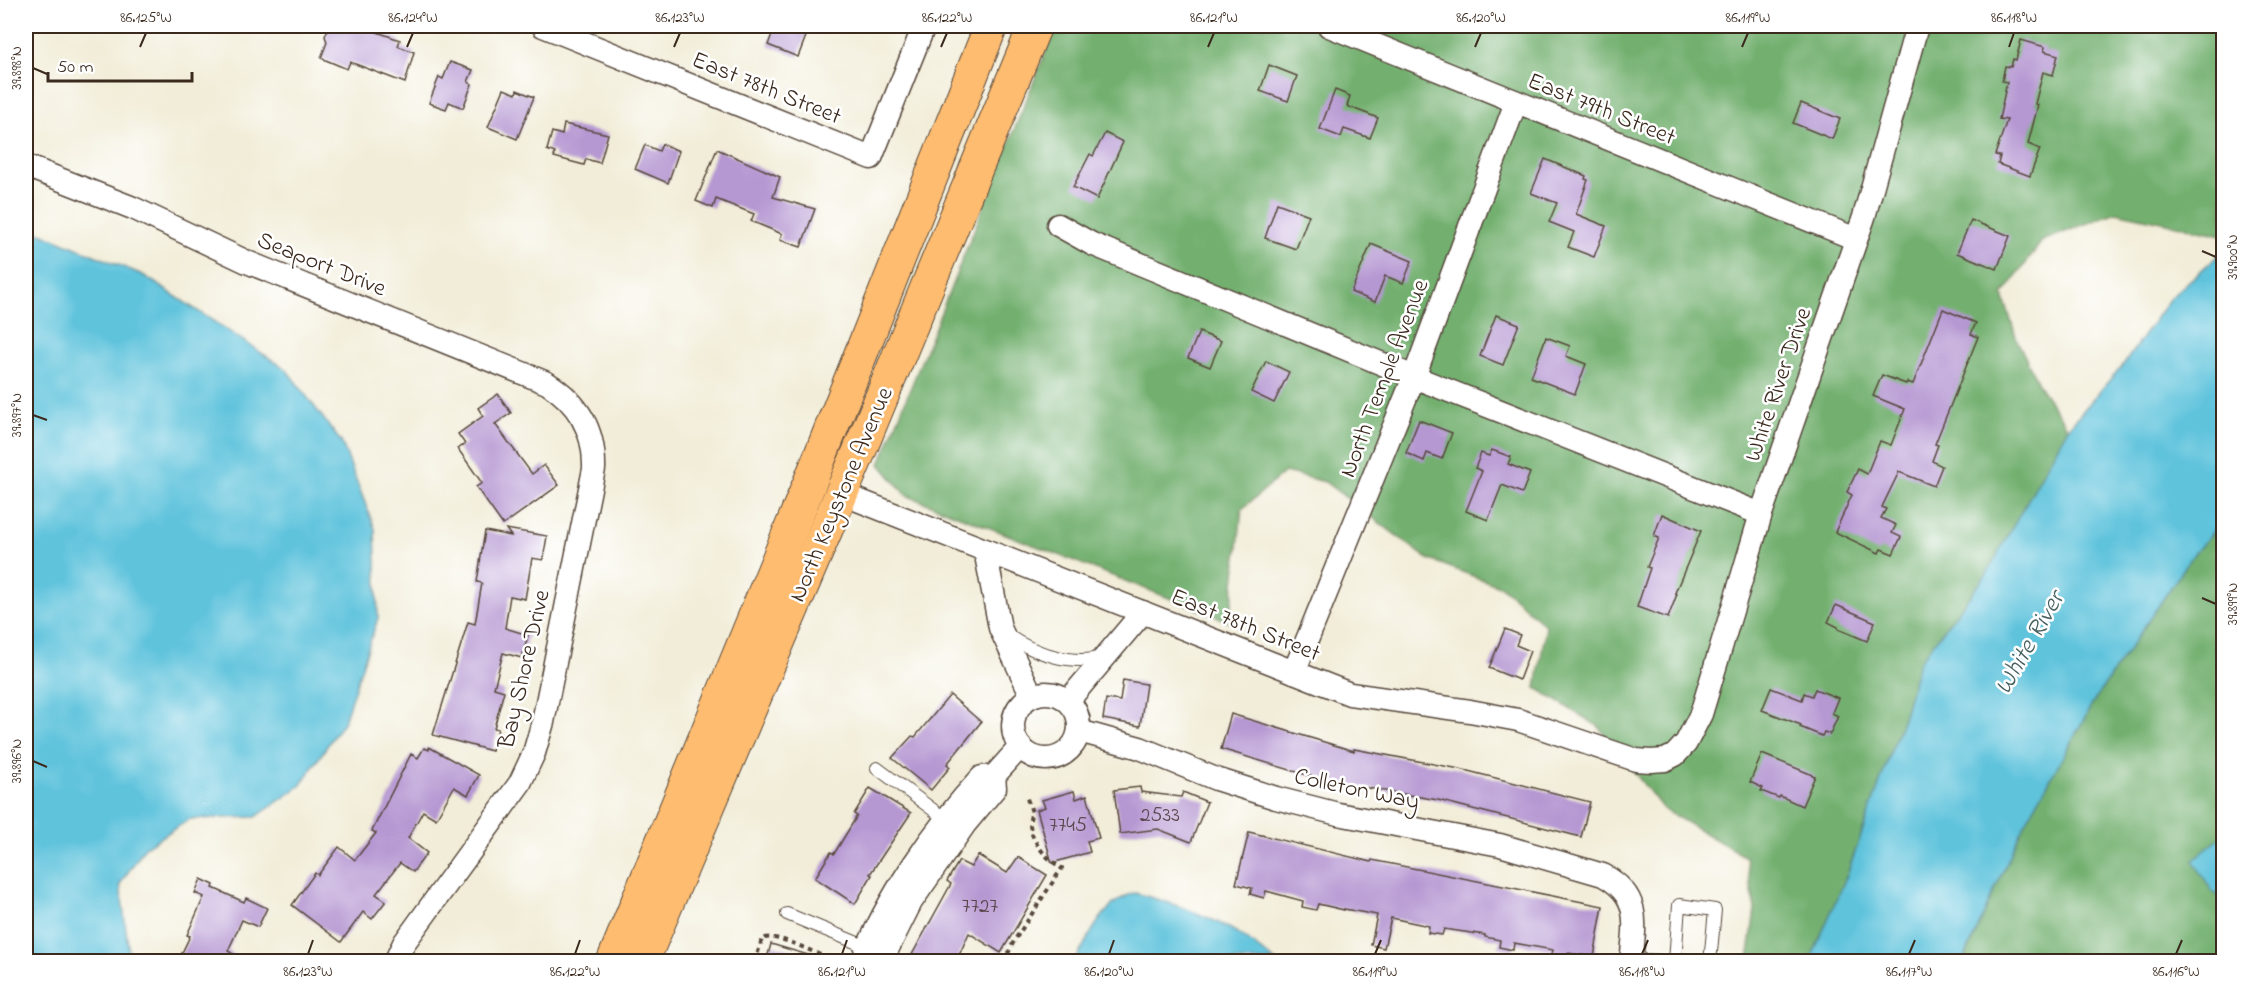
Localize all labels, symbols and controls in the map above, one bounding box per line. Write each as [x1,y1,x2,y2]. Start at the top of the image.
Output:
text: 86.125°W [120,7,172,29]
text: 86.124°W [388,7,438,29]
text: 86.123°W [655,7,705,29]
text: 86.122°W [922,7,972,29]
text: 86.121°W [1190,7,1238,29]
text: 86.120°W [1456,7,1506,29]
text: 86.119°W [1726,7,1771,29]
text: 86.118°W [1991,7,2037,29]
street label: East 78th Street [686,43,846,135]
scale bar [48,45,192,83]
text: 39.898°N [6,46,28,90]
text: 50 m [57,55,94,81]
street label: East 79th Street [1522,65,1680,156]
street label: Seaport Drive [251,224,391,307]
text: 39.900°N [2222,234,2244,280]
street label: North Temple Avenue [1331,275,1439,483]
street label: White River Drive [1737,303,1822,467]
street label: North Keystone Avenue [781,382,904,608]
text: 39.897°N [6,393,28,437]
street label: East 78th Street [1165,580,1325,672]
water label: White River [1986,582,2077,702]
text: 39.899°N [2222,583,2244,625]
street label: Bay Shore Drive [490,586,562,754]
text: 39.896°N [6,739,28,783]
street label: Colleton Way [1290,760,1422,822]
house number: 2533 [1140,801,1180,831]
house number: 7745 [1049,811,1087,841]
house number: 7727 [962,892,999,922]
text: 86.123°W [283,961,333,983]
text: 86.122°W [550,961,600,983]
text: 86.121°W [818,961,866,983]
text: 86.120°W [1084,961,1134,983]
text: 86.119°W [1353,961,1398,983]
text: 86.118°W [1619,961,1665,983]
text: 86.117°W [1886,961,1932,983]
text: 86.116°W [2152,961,2200,983]

